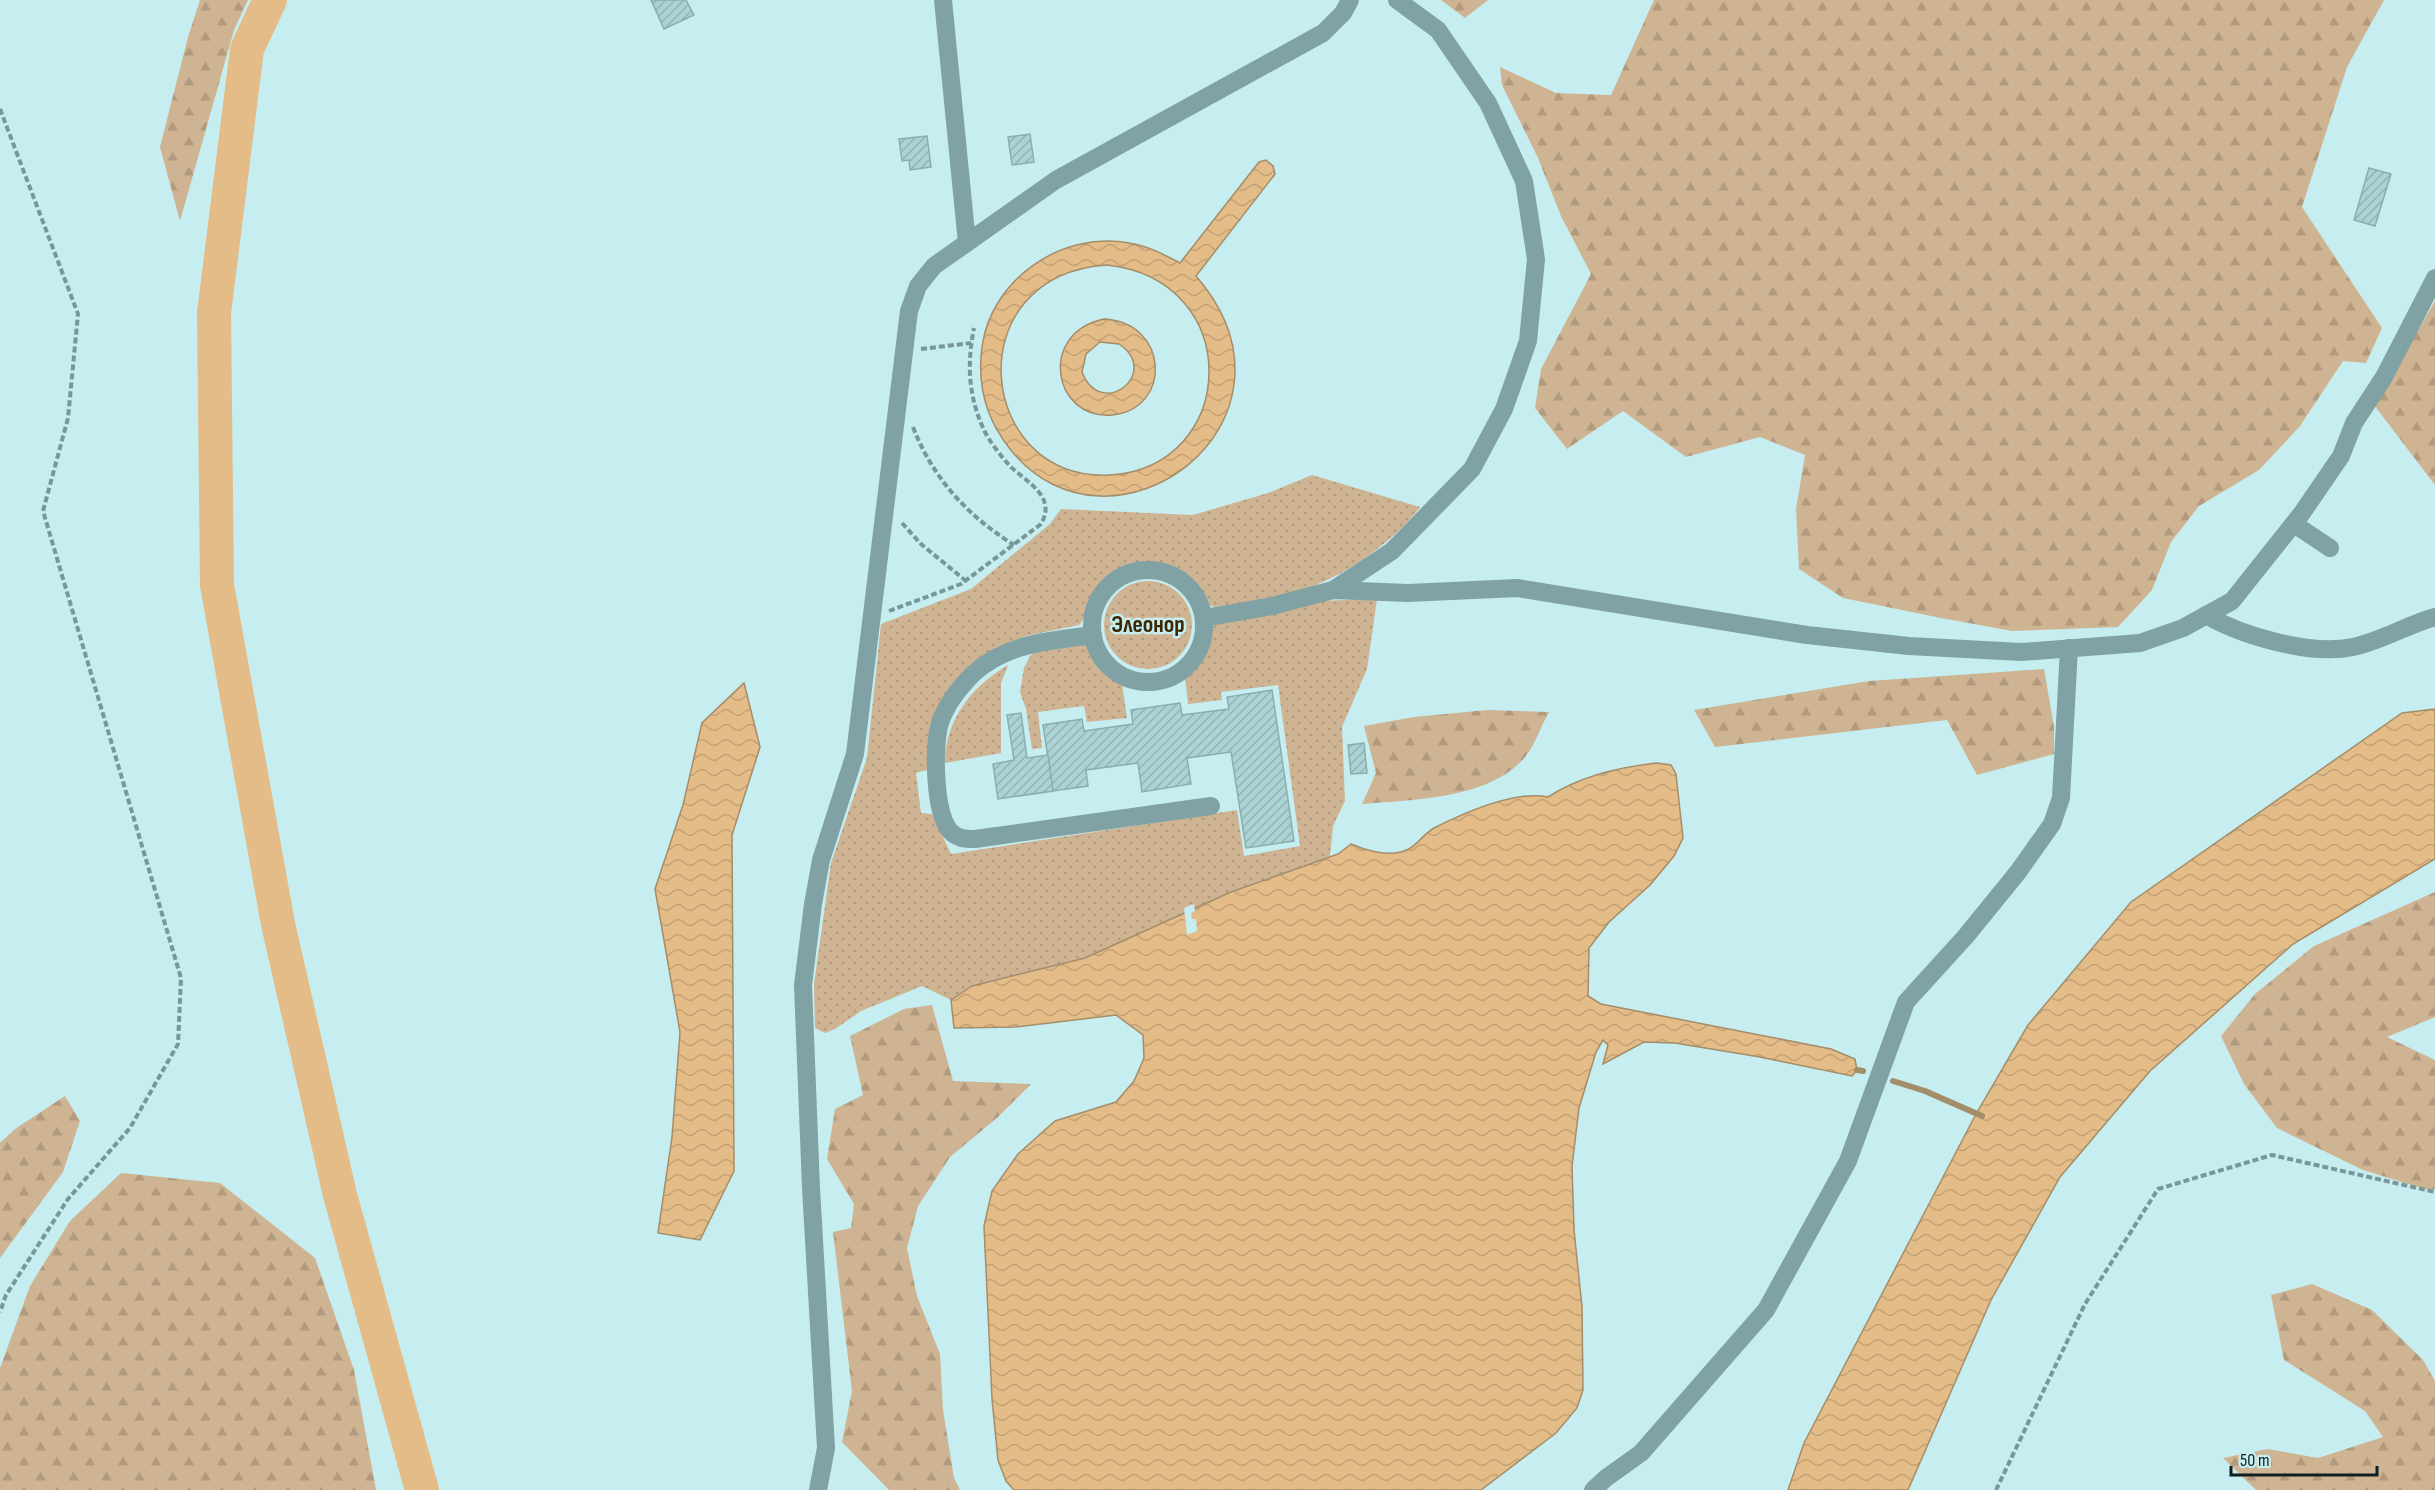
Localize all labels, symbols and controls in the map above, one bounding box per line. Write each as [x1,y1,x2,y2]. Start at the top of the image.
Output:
district label: Элеонор [1111,610,1185,639]
scale bar [2231,1439,2376,1477]
text: 50 m [2240,1450,2270,1471]

